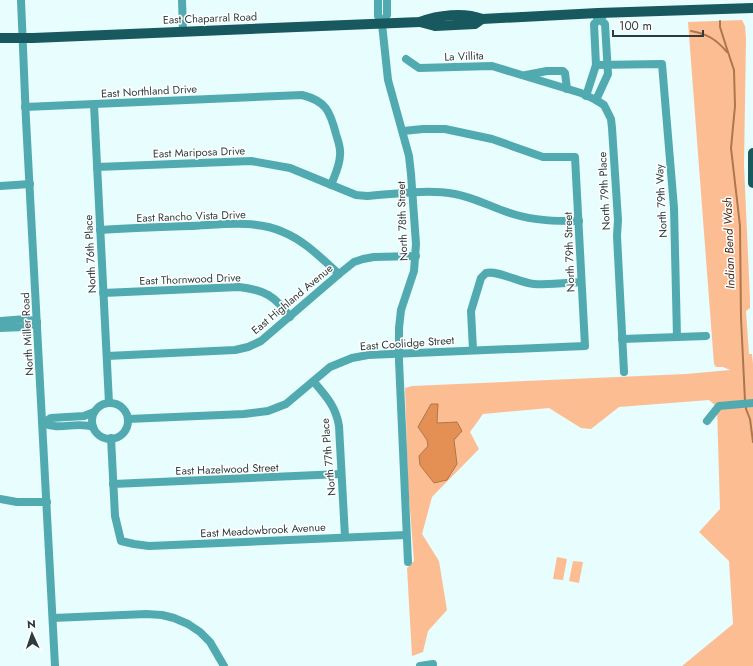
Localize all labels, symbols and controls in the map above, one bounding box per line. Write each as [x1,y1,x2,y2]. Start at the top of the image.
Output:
street label: East Chaparral Road [163,8,257,28]
scale bar [613,12,703,38]
text: 100 m [619,17,652,35]
street label: La Villita [444,47,484,65]
street label: East Northland Drive [101,80,198,102]
street label: East Mariposa Drive [153,142,246,162]
street label: North 79th Place [594,151,614,231]
street label: North 79th Way [651,164,671,238]
street label: North 78th Street [393,181,411,261]
water label: Indian Bend Wash [718,197,740,289]
street label: East Rancho Vista Drive [136,206,246,226]
street label: North 79th Street [560,211,578,292]
street label: North 76th Place [80,214,100,294]
street label: East Highland Avenue [248,260,336,338]
street label: East Thornwood Drive [139,269,241,289]
street label: North Miller Road [17,292,37,376]
street label: East Coolidge Street [359,332,455,354]
street label: North 77th Place [317,417,339,497]
street label: East Hazelwood Street [175,459,279,479]
street label: East Meadowbrook Avenue [200,519,326,541]
north arrow [12,614,52,654]
text: N [27,616,36,632]

